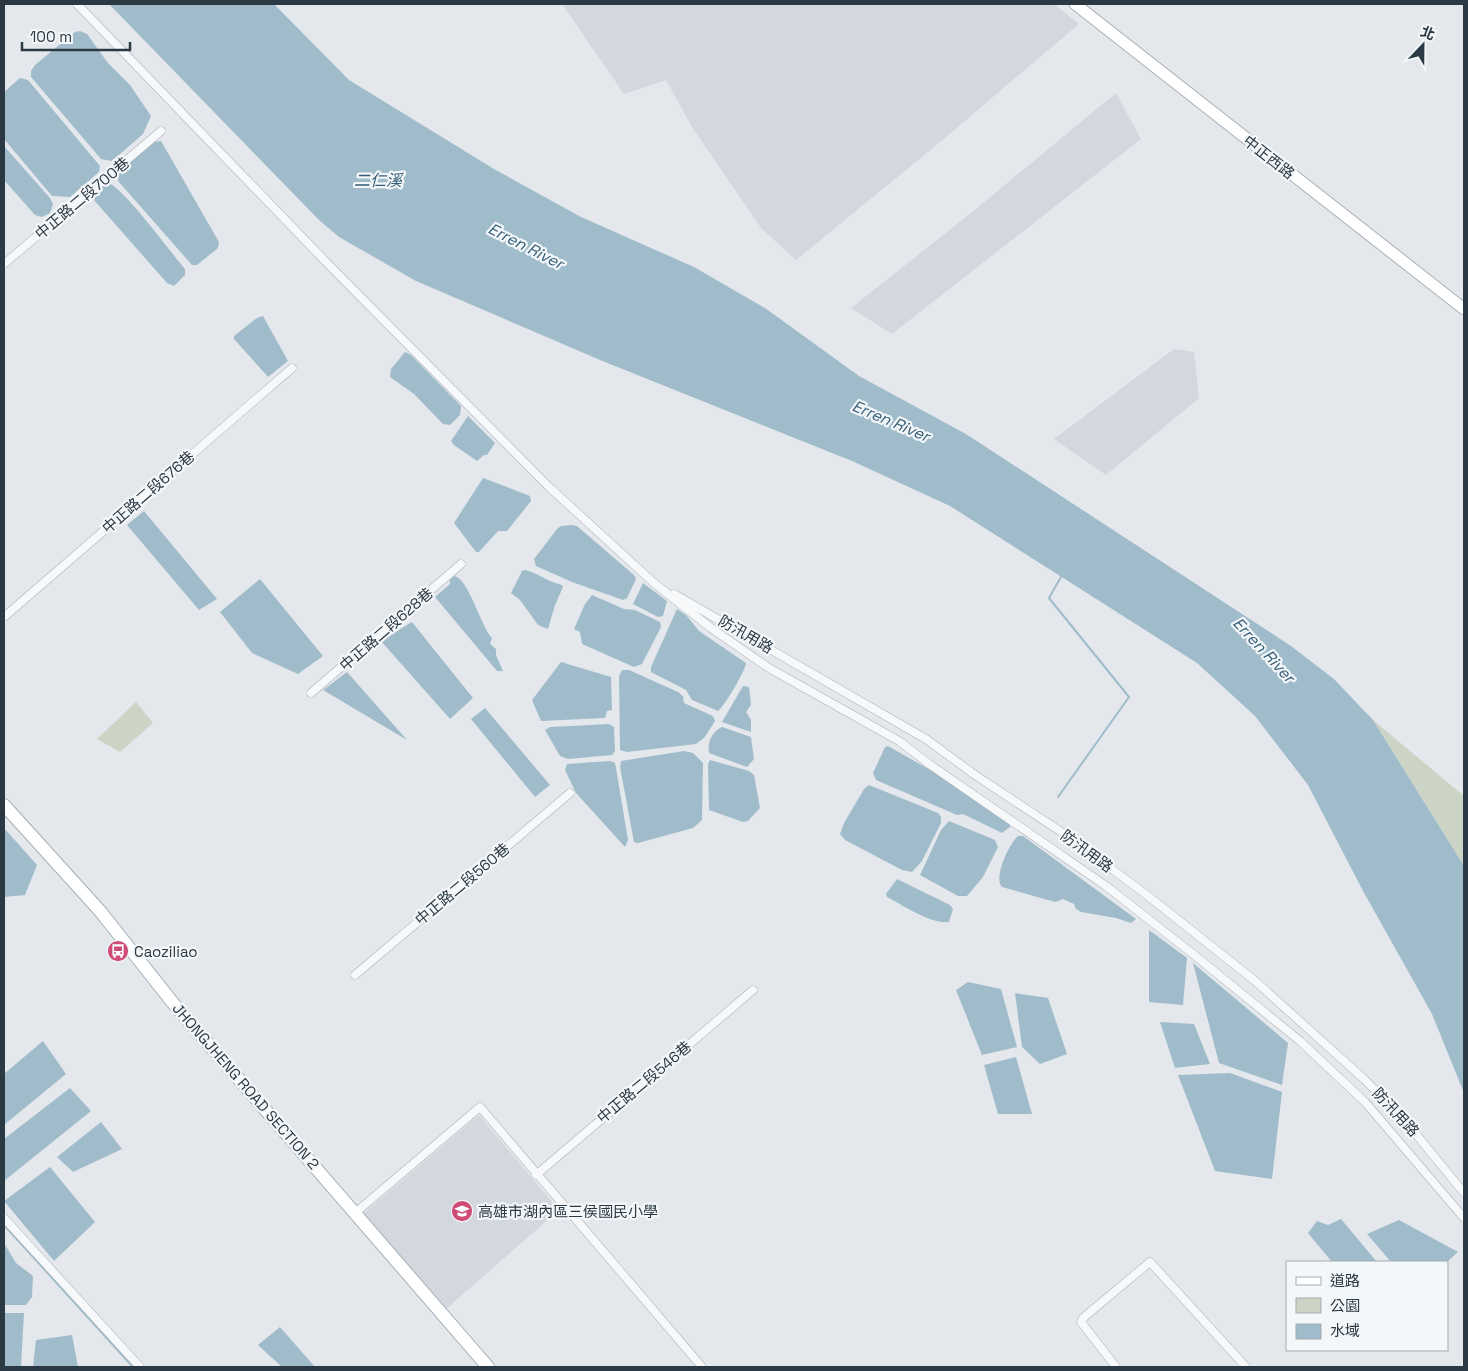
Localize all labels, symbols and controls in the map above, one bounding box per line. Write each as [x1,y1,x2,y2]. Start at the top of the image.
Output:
scale bar [22,20,130,52]
north arrow [1398,20,1448,70]
text: 北 [1418,22,1438,44]
text: 100 m [30,27,72,46]
street label: 中正西路 [1240,131,1298,183]
street label: 中正路二段700巷 [31,153,133,243]
water label: 二仁溪 [354,170,404,191]
water label: Erren River [485,218,569,275]
water label: Erren River [849,395,935,447]
street label: 中正路二段676巷 [98,447,198,537]
street label: 中正路二段628巷 [335,583,437,675]
street label: 防汛用路 [715,611,777,657]
water label: Erren River [1228,613,1301,689]
street label: 防汛用路 [1057,826,1117,876]
street label: 中正路二段560巷 [411,839,513,929]
bus stop icon: Caoziliao [106,939,130,963]
place label: Caoziliao [134,942,198,961]
street label: JHONGJHENG ROAD SECTION 2 [168,999,324,1173]
street label: 中正路二段546巷 [593,1037,695,1127]
street label: 防汛用路 [1369,1084,1423,1140]
school or university icon: 高雄市湖內區三侯國民小學 [450,1199,474,1223]
place label: 高雄市湖內區三侯國民小學 [478,1202,658,1221]
legend [1286,1261,1448,1351]
text: 道路 [1330,1271,1360,1290]
text: 公園 [1330,1296,1360,1315]
text: 水域 [1330,1321,1360,1340]

